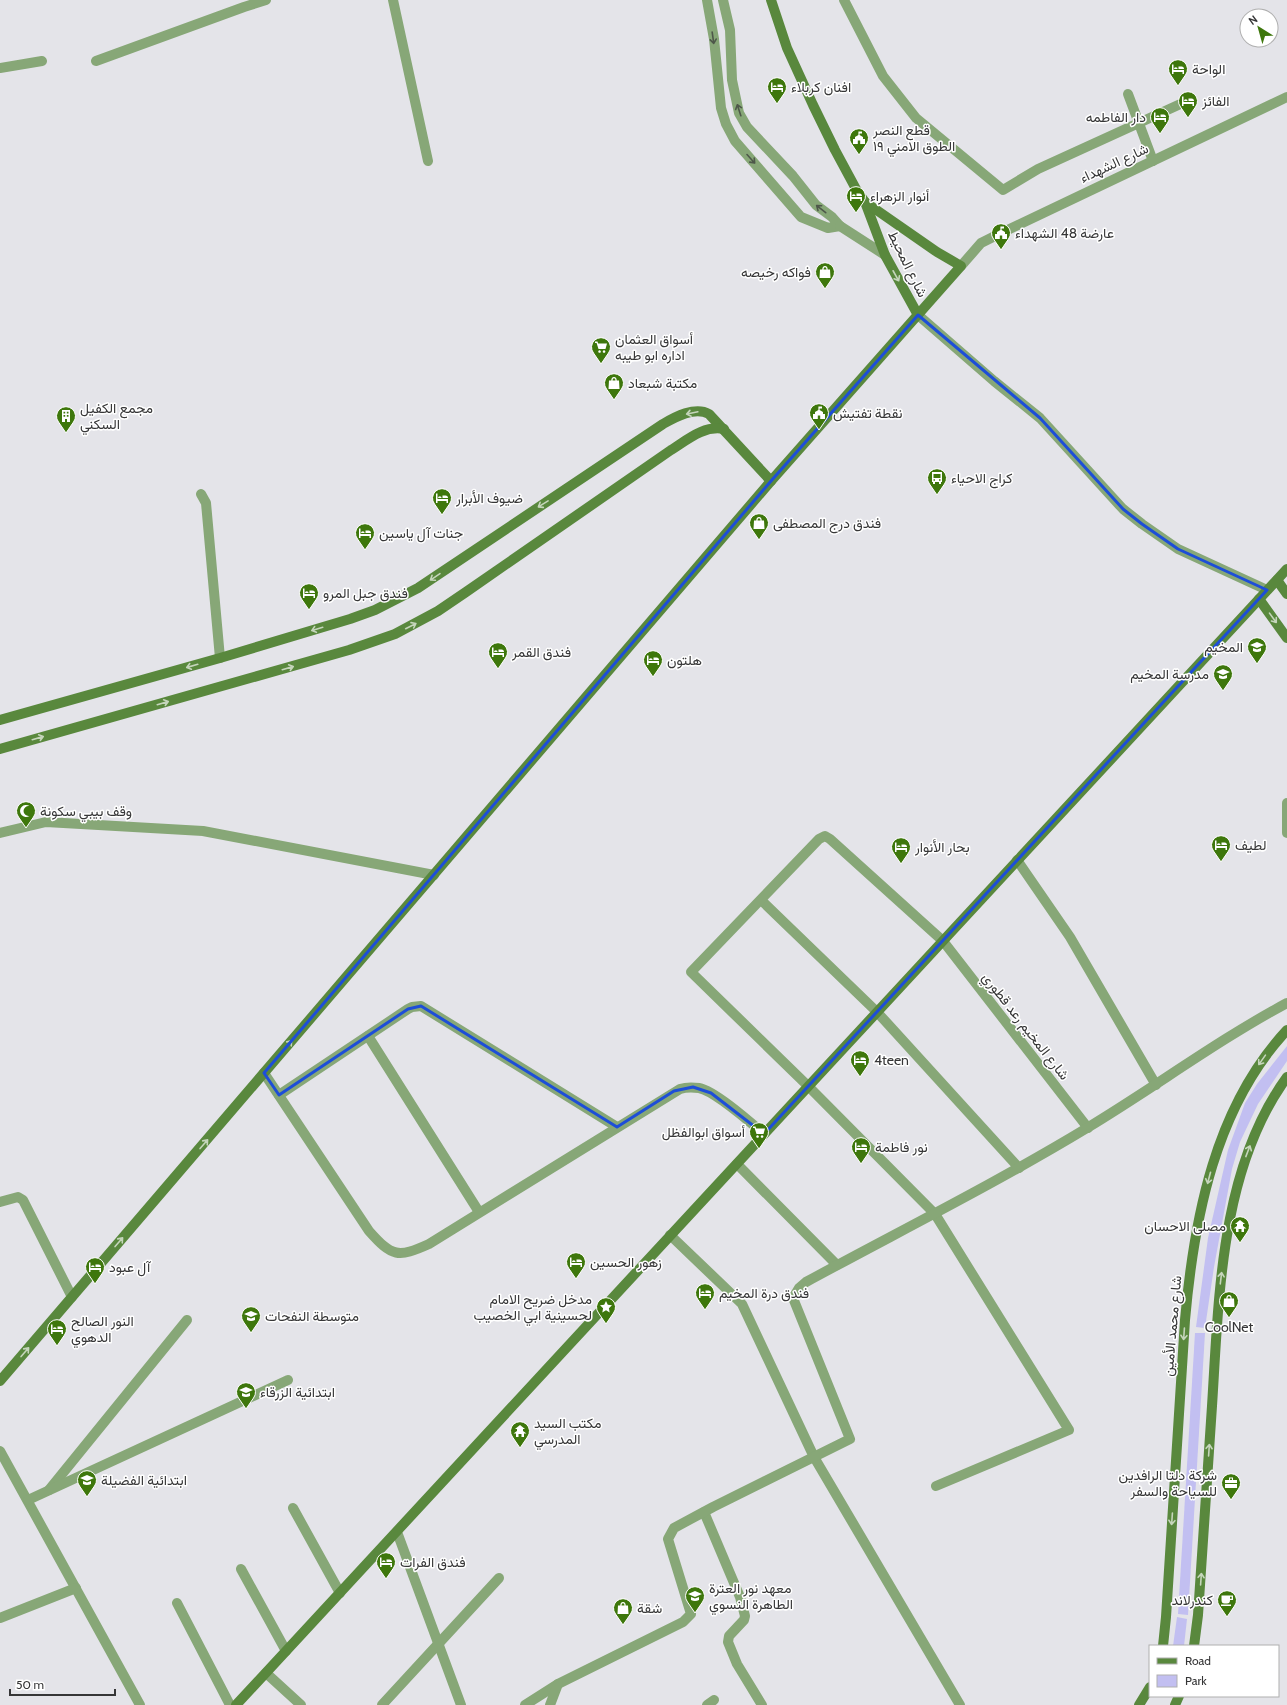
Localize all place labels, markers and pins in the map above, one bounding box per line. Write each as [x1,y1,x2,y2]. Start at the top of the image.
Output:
hotel icon: الواحة [1167,58,1189,86]
place label: الواحة [1192,60,1225,78]
hotel icon: افنان كربلاء [766,76,788,104]
place label: افنان كربلاء [791,78,851,96]
hotel icon: الفائز [1177,90,1199,118]
place label: الفائز [1201,92,1230,110]
hotel icon: دار الفاطمه [1149,106,1171,134]
place label: دار الفاطمه [1086,108,1146,126]
place label: قطع النصر الطوق الامني ۱۹ [872,121,955,158]
public building icon: قطع النصر الطوق الامني ۱۹ [848,127,870,155]
hotel icon: أنوار الزهراء [845,185,867,213]
place label: أنوار الزهراء [870,187,929,205]
public building icon: عارضة 48 الشهداء [990,222,1012,250]
place label: عارضة 48 الشهداء [1015,224,1114,242]
shop icon: فواكه رخيصه [814,261,836,289]
place label: فواكه رخيصه [741,263,811,281]
place label: أسواق العثمان اداره ابو طيبه [615,330,693,364]
supermarket icon: أسواق العثمان اداره ابو طيبه [590,336,612,364]
shop icon: مكتبة شبعاد [603,372,625,400]
place label: مكتبة شبعاد [628,374,697,392]
place label: مجمع الكفيل السكني [80,399,153,436]
public building icon: نقطة تفتيش [808,402,830,430]
place label: نقطة تفتيش [833,404,903,422]
building icon: مجمع الكفيل السكني [55,405,77,433]
bus stop icon: كراج الاحياء [926,467,948,495]
place label: كراج الاحياء [951,469,1012,489]
hotel icon: ضيوف الأبرار [431,487,453,515]
place label: ضيوف الأبرار [455,489,523,507]
shop icon: فندق درج المصطفى [748,512,770,540]
place label: فندق درج المصطفى [773,514,881,534]
hotel icon: جنات آل ياسين [354,522,376,550]
place label: جنات آل ياسين [379,524,463,543]
hotel icon: فندق جبل المرو [298,582,320,610]
place label: فندق جبل المرو [323,584,408,602]
school or university icon: المخيم [1246,636,1268,664]
place label: المخيم [1204,638,1243,656]
hotel icon: فندق القمر [487,641,509,669]
place label: فندق القمر [511,643,571,661]
hotel icon: هلتون [642,649,664,677]
place label: هلتون [667,651,702,669]
school or university icon: مدرسة المخيم [1212,663,1234,691]
place label: مدرسة المخيم [1130,665,1209,683]
mosque icon: وقف بيبي سكونة [15,800,37,828]
place label: وقف بيبي سكونة [40,802,132,823]
hotel icon: لطيف [1210,834,1232,862]
hotel icon: بحار الأنوار [890,836,912,864]
place label: لطيف [1235,836,1267,854]
place label: بحار الأنوار [914,838,970,856]
hotel icon: 4teen [849,1049,871,1077]
place label: 4teen [874,1051,909,1069]
supermarket icon: أسواق ابوالفظل [748,1121,770,1149]
place label: أسواق ابوالفظل [662,1123,745,1141]
hotel icon: نور فاطمة [850,1136,872,1164]
place label: نور فاطمة [875,1138,928,1156]
temple icon: مصلى الاحسان [1229,1215,1251,1243]
place label: مصلى الاحسان [1144,1217,1226,1235]
hotel icon: زهور الحسين [565,1251,587,1279]
place label: زهور الحسين [590,1253,662,1271]
hotel icon: آل عبود [84,1256,106,1284]
place label: آل عبود [109,1258,152,1277]
hotel icon: فندق درة المخيم [694,1282,716,1310]
place label: فندق درة المخيم [719,1284,809,1302]
place label: مدخل ضريح الامام لحسينية ابي الخصيب [473,1290,592,1327]
shop icon: CoolNet [1218,1290,1240,1318]
place icon: مدخل ضريح الامام لحسينية ابي الخصيب [595,1296,617,1324]
school or university icon: متوسطة النفحات [240,1305,262,1333]
place label: متوسطة النفحات [265,1307,359,1325]
place label: النور الصالح الدهوي [71,1312,134,1349]
hotel icon: النور الصالح الدهوي [46,1318,68,1346]
place label: CoolNet [1205,1318,1254,1336]
school or university icon: ابتدائية الزرقاء [235,1381,257,1409]
place label: ابتدائية الزرقاء [260,1383,335,1401]
place label: مكتب السيد المدرسي [534,1414,601,1451]
temple icon: مكتب السيد المدرسي [509,1420,531,1448]
place label: شركة دلتا الرافدين للسياحة والسفر [1119,1466,1217,1500]
school or university icon: ابتدائية الفضيلة [76,1469,98,1497]
place label: ابتدائية الفضيلة [101,1471,187,1489]
office icon: شركة دلتا الرافدين للسياحة والسفر [1220,1472,1242,1500]
hotel icon: فندق الفرات [375,1551,397,1579]
place label: فندق الفرات [400,1553,466,1571]
place label: معهد نور العترة الطاهرة النسوي [709,1579,793,1616]
school or university icon: معهد نور العترة الطاهرة النسوي [684,1585,706,1613]
cafe icon: كندرلاند [1216,1589,1238,1617]
place label: كندرلاند [1171,1591,1213,1609]
shop icon: شقة [612,1597,634,1625]
place label: شقة [637,1599,662,1617]

